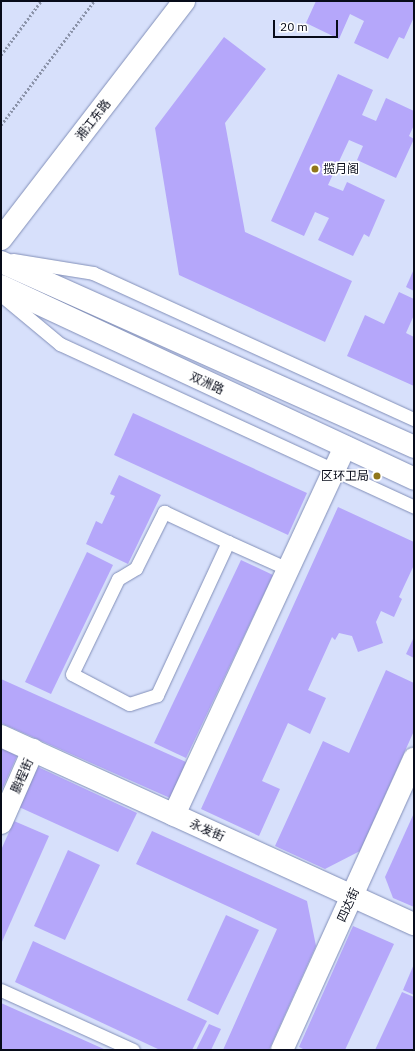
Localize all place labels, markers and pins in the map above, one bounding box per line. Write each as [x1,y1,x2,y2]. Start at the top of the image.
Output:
place label: 揽月阁 [323,162,359,176]
marker: 揽月阁 [310,164,320,174]
place label: 区环卫局 [321,469,369,483]
marker: 区环卫局 [372,471,382,481]

